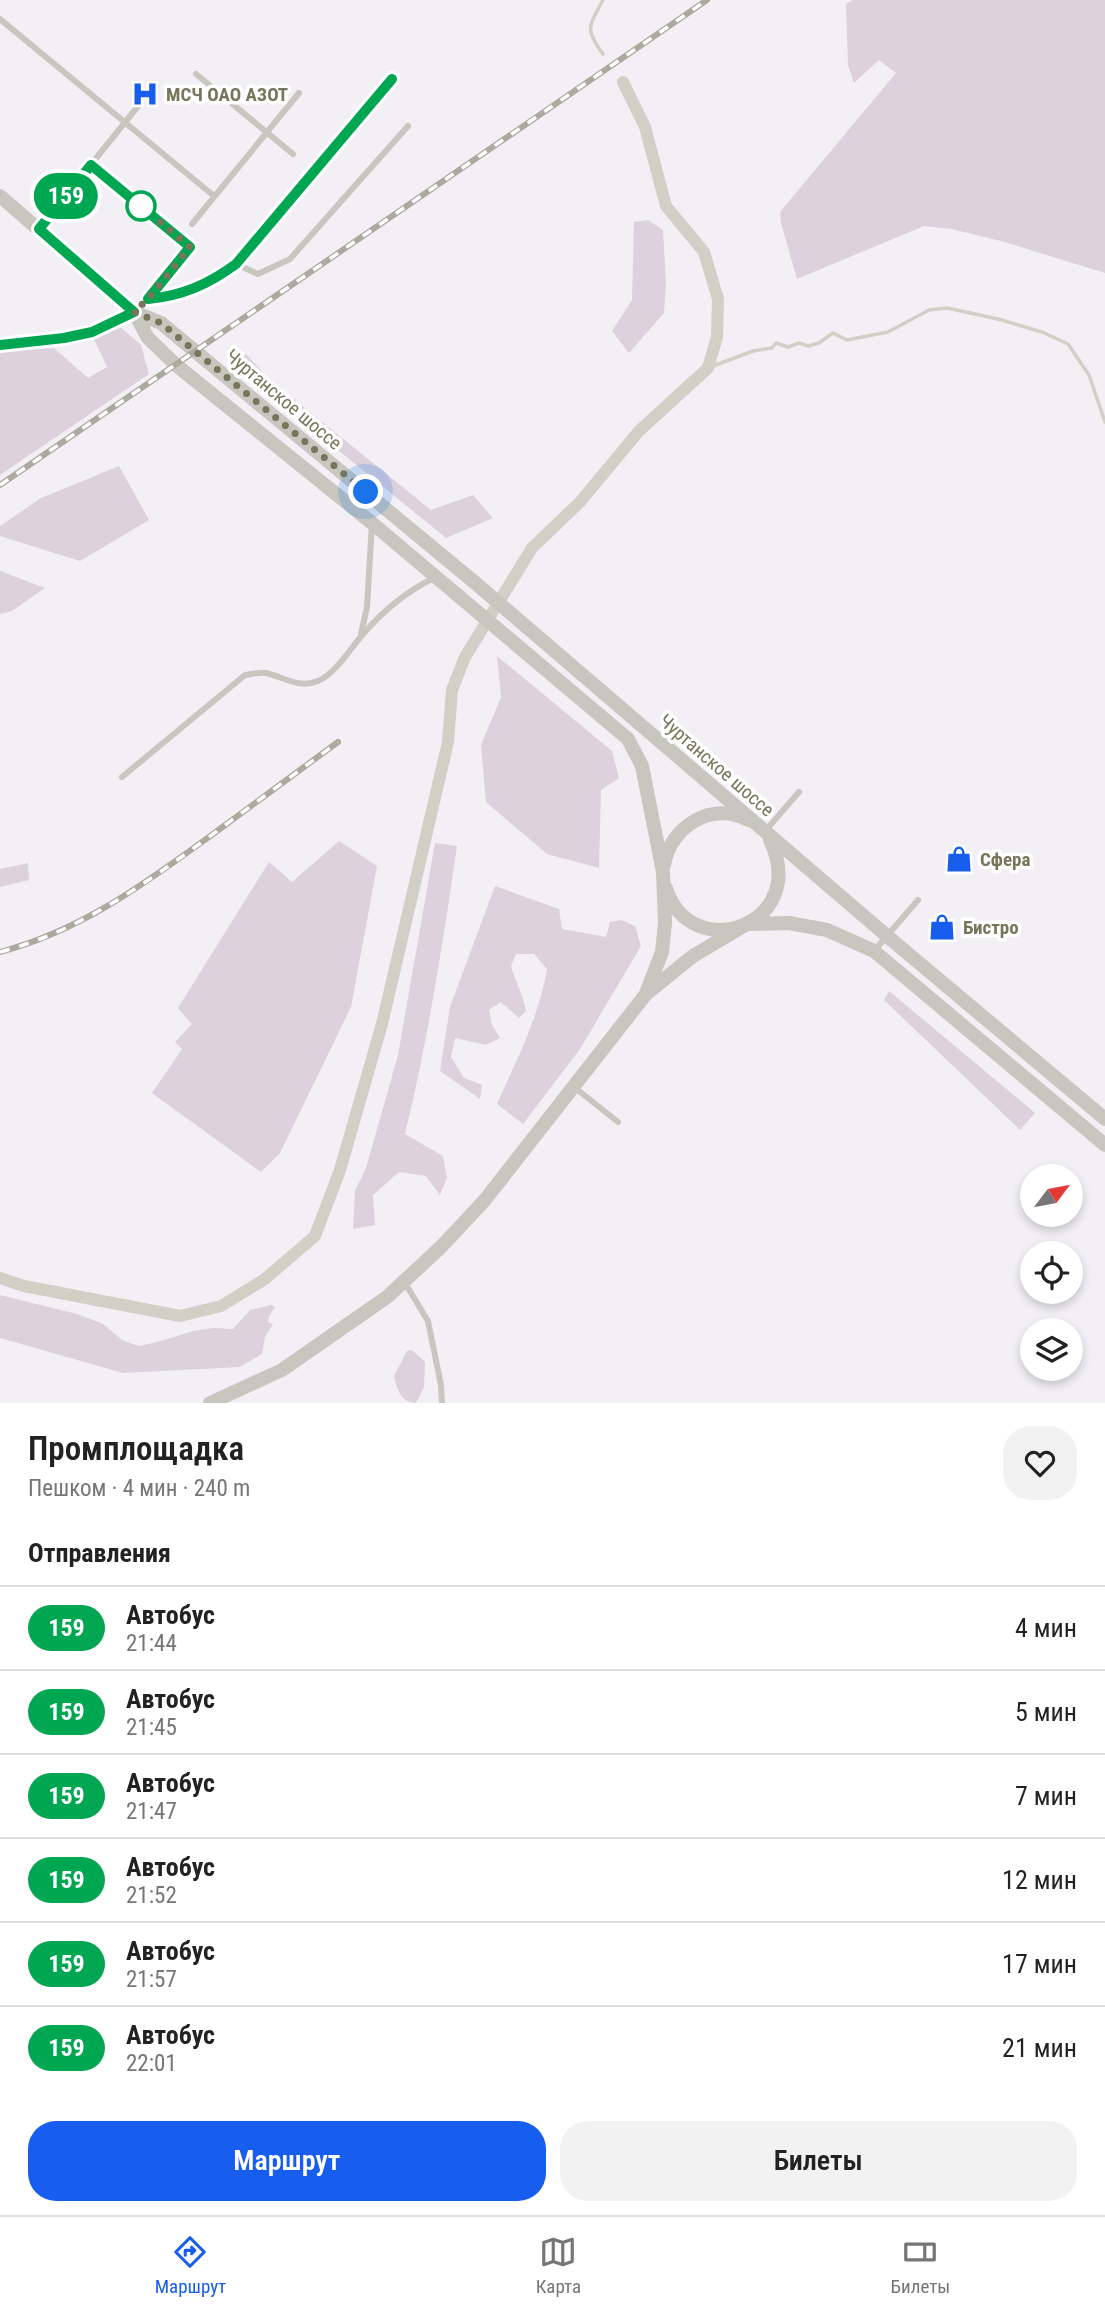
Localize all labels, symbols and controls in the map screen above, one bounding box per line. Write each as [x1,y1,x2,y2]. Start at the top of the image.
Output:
hospital icon: МСЧ ОАО АЗОТ [130,79,160,109]
place label: МСЧ ОАО АЗОТ [166,83,288,106]
line badge: 159 [26,173,106,219]
text: 159 [48,182,84,210]
unlabelled marker [126,191,156,221]
street label: Чуртанское шоссе [221,344,347,455]
your location [348,474,383,509]
street label: Чуртанское шоссе [655,709,779,822]
shop icon: Сфера [944,844,974,874]
place label: Сфера [980,848,1030,871]
shop icon: Бистро [927,912,957,942]
place label: Бистро [963,916,1019,939]
north arrow [1020,1164,1083,1227]
map controls [1020,1164,1083,1381]
button: locate [1020,1241,1083,1304]
button: layers [1020,1318,1083,1381]
button: heart [1003,1426,1077,1500]
text: Промплощадка [28,1429,244,1468]
text: Пешком · 4 мин · 240 m [28,1475,250,1502]
text: Отправления [28,1538,171,1568]
text: Автобус [126,1600,215,1630]
text: 4 мин [1015,1613,1077,1643]
text: 159 [48,1614,85,1642]
text: 21:44 [126,1630,177,1657]
text: Автобус [126,1684,215,1714]
text: 5 мин [1015,1697,1077,1727]
text: 159 [48,1698,85,1726]
text: 21:45 [126,1714,177,1741]
text: Автобус [126,1768,215,1798]
text: 7 мин [1015,1781,1077,1811]
text: 159 [48,1782,85,1810]
text: 21:47 [126,1798,177,1825]
text: Автобус [126,1852,215,1882]
text: 12 мин [1002,1865,1077,1895]
text: 159 [48,1866,85,1894]
text: 21:52 [126,1882,177,1909]
text: Автобус [126,1936,215,1966]
text: 17 мин [1002,1949,1077,1979]
text: 159 [48,1950,85,1978]
text: 21:57 [126,1966,177,1993]
text: Автобус [126,2020,215,2050]
text: 21 мин [1002,2033,1077,2063]
text: 159 [48,2034,85,2062]
text: 22:01 [126,2050,177,2077]
button: Маршрут [28,2121,546,2201]
button: Билеты [560,2121,1077,2201]
tab: Маршрут [155,2233,226,2298]
tab: Карта [536,2233,581,2298]
tab: Билеты [891,2233,950,2298]

